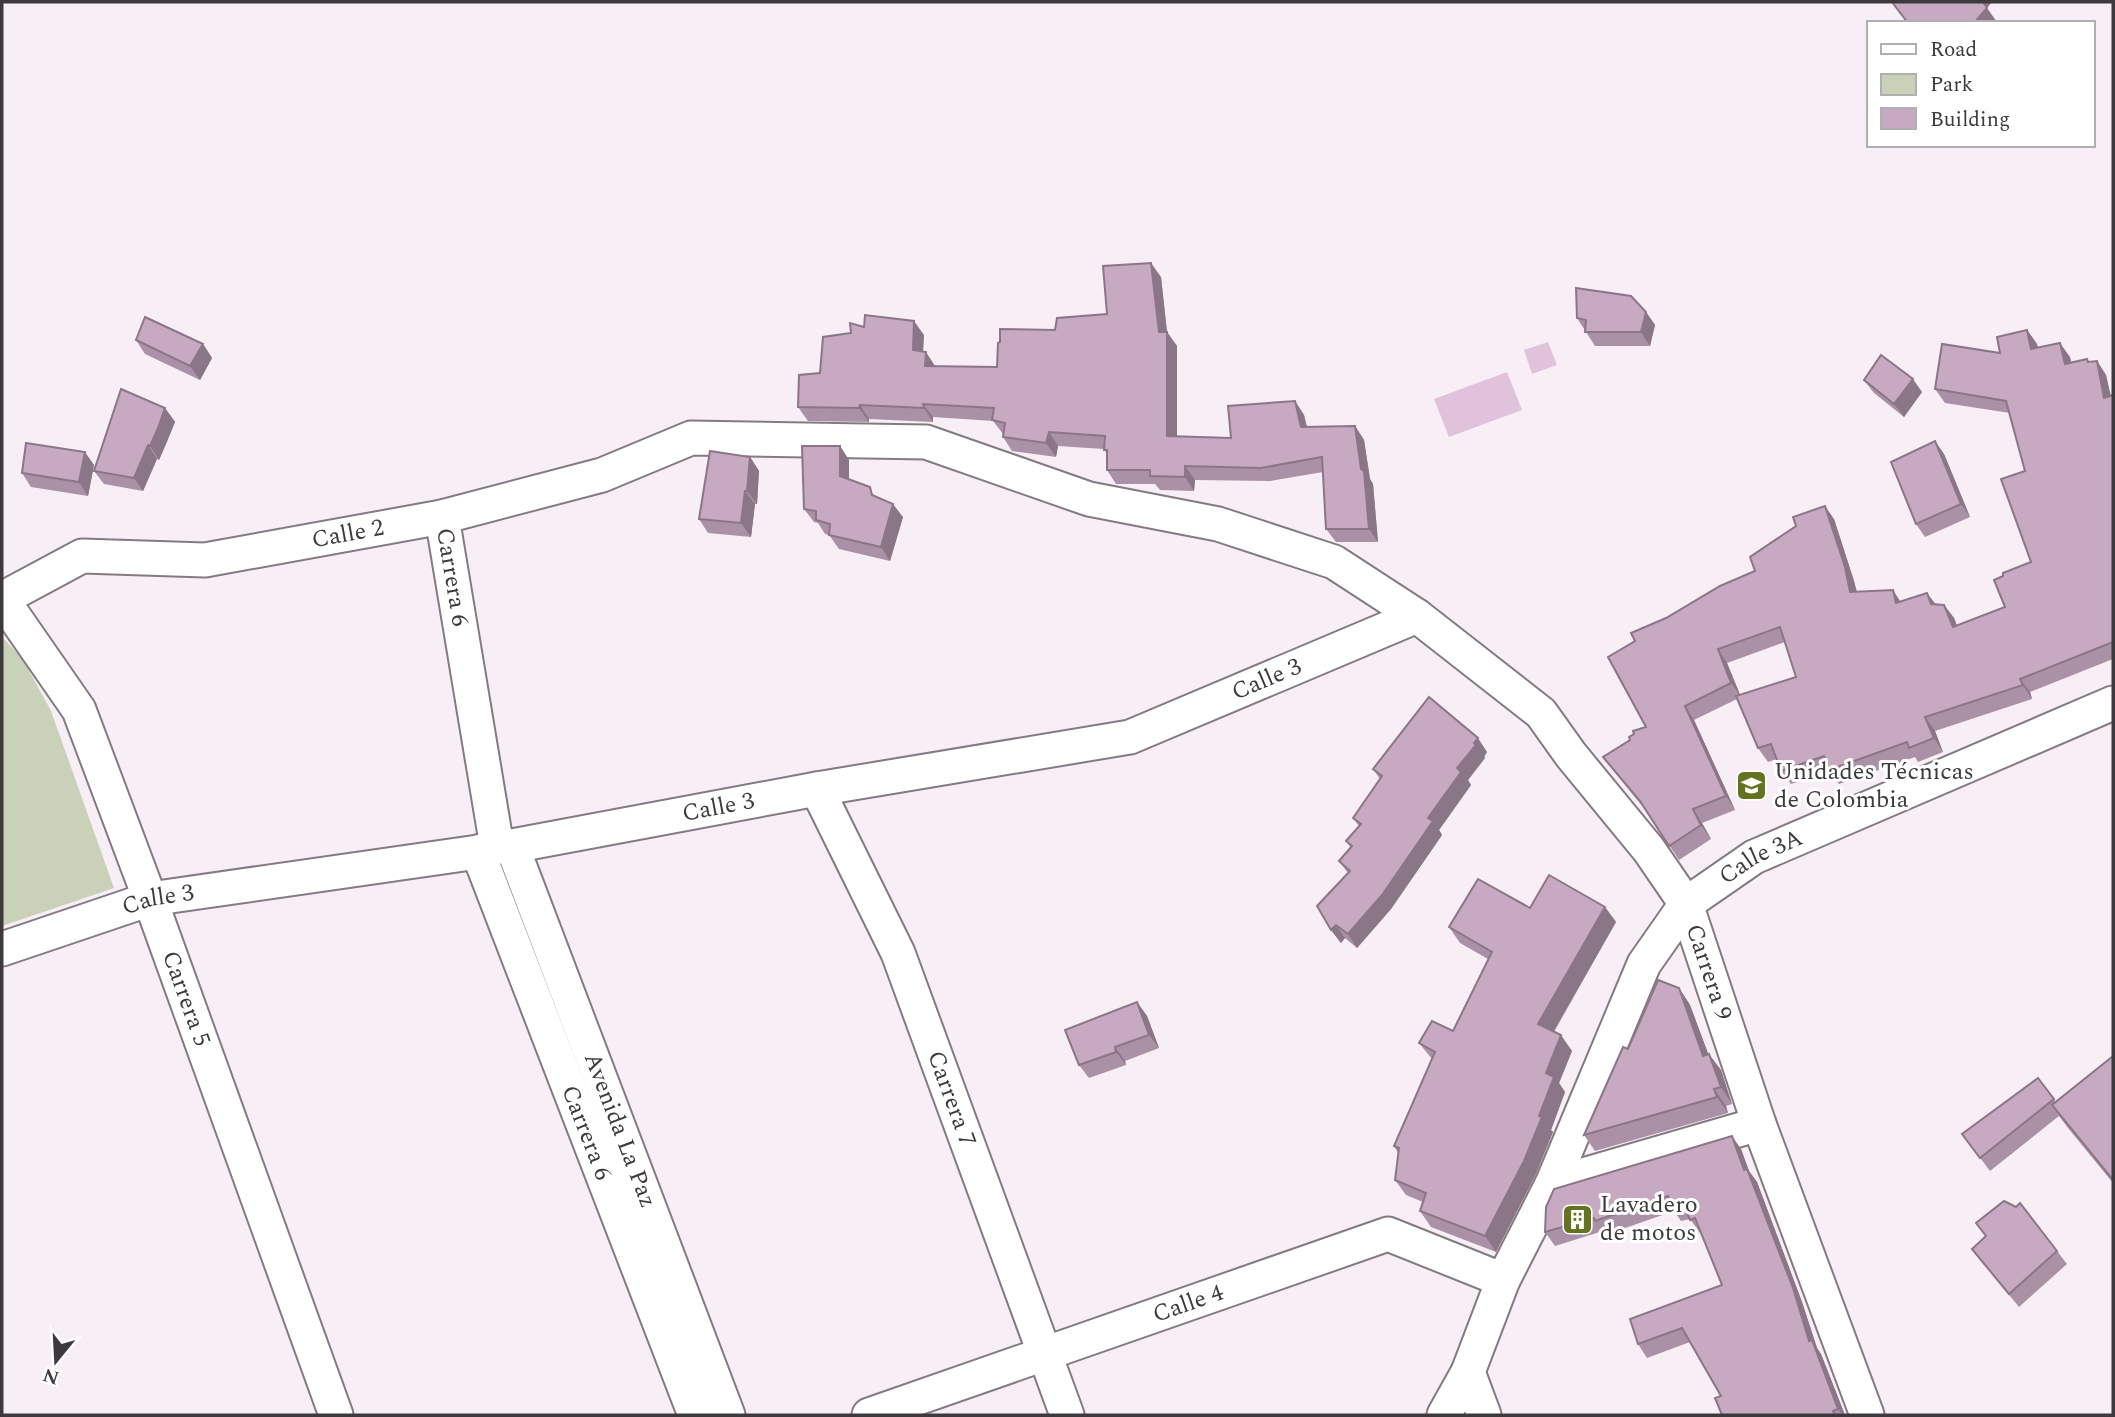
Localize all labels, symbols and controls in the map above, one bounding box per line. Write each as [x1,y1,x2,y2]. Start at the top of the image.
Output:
legend [1867,21,2094,147]
text: Road [1930,34,1977,66]
text: Park [1930,69,1974,101]
text: Building [1930,104,2010,136]
street label: Calle 2 [309,510,387,558]
street label: Carrera 6 [426,525,478,629]
street label: Calle 3 [1226,649,1307,710]
place label: Unidades Técnicas de Colombia [1774,754,1974,818]
school or university icon: Unidades Técnicas de Colombia [1734,769,1768,803]
street label: Calle 3 [679,783,757,832]
street label: Calle 3A [1711,820,1809,894]
street label: Calle 3 [117,875,196,925]
street label: Carrera 9 [1676,919,1741,1025]
street label: Carrera 5 [152,946,220,1052]
street label: Carrera 7 [917,1046,985,1152]
street label: Avenida La Paz [574,1047,666,1213]
street label: Carrera 6 [552,1080,621,1186]
place label: Lavadero de motos [1600,1187,1698,1251]
building icon: Lavadero de motos [1560,1202,1594,1236]
street label: Calle 4 [1148,1275,1228,1333]
north arrow [21,1326,91,1396]
text: N [39,1360,63,1392]

